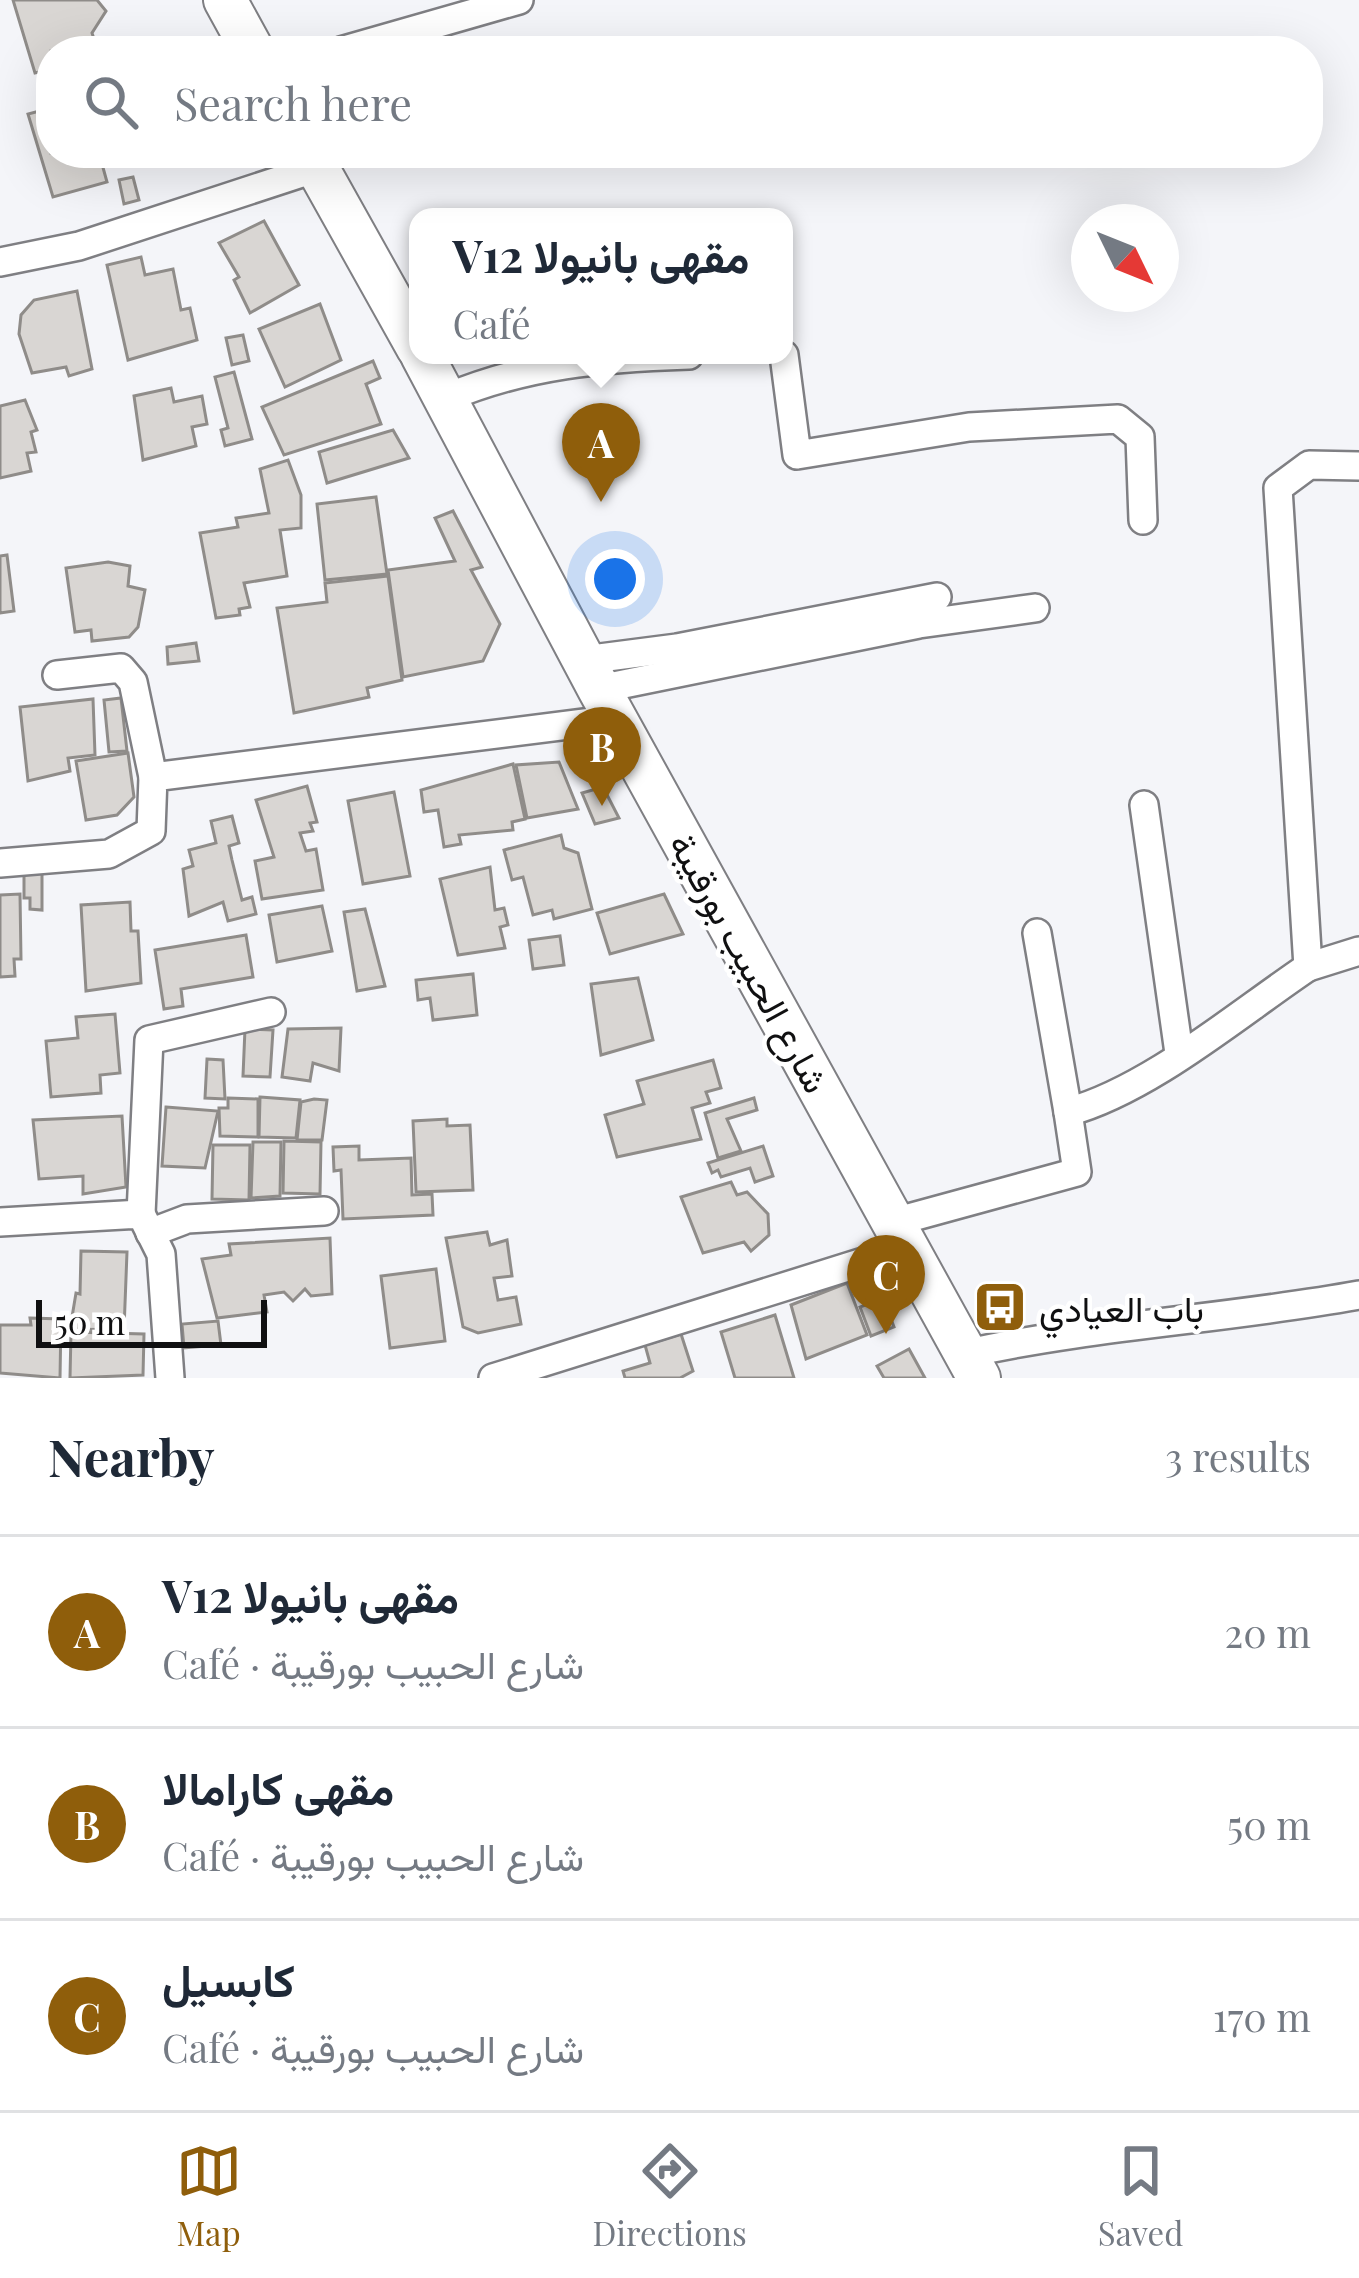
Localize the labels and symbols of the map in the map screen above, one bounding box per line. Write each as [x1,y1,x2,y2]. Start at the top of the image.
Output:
north arrow [1071,204,1179,312]
pin: A [562,403,640,502]
your location [585,549,645,609]
pin: B [563,707,641,806]
street label: شارع الحبيب بورقيبة [657,824,842,1102]
pin: C [847,1235,925,1334]
bus stop icon: باب العيادي [972,1279,1028,1335]
place label: باب العيادي [1039,1283,1204,1339]
scale bar [36,1294,267,1347]

